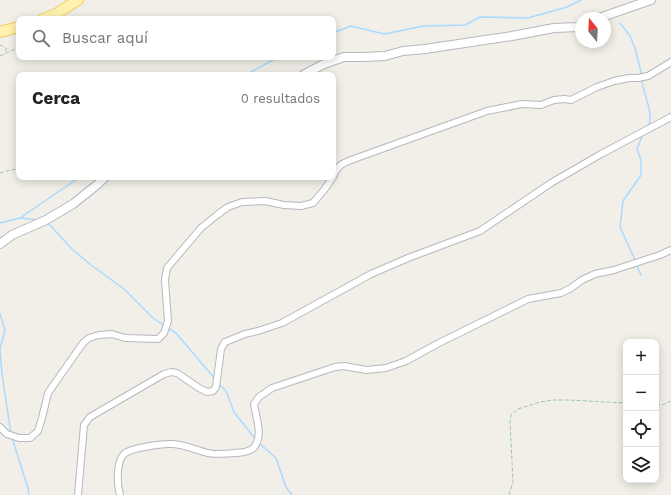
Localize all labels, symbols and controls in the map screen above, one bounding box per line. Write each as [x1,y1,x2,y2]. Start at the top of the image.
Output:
north arrow [575,12,611,48]
search box [16,16,336,60]
icon: search [30,27,52,49]
text: Buscar aquí [62,29,148,47]
text: Cerca [32,88,80,108]
text: 0 resultados [241,91,320,106]
map controls [623,339,659,483]
button: + [623,339,659,375]
button: − [623,375,659,411]
button: locate [623,411,659,447]
button: layers [623,447,659,483]

